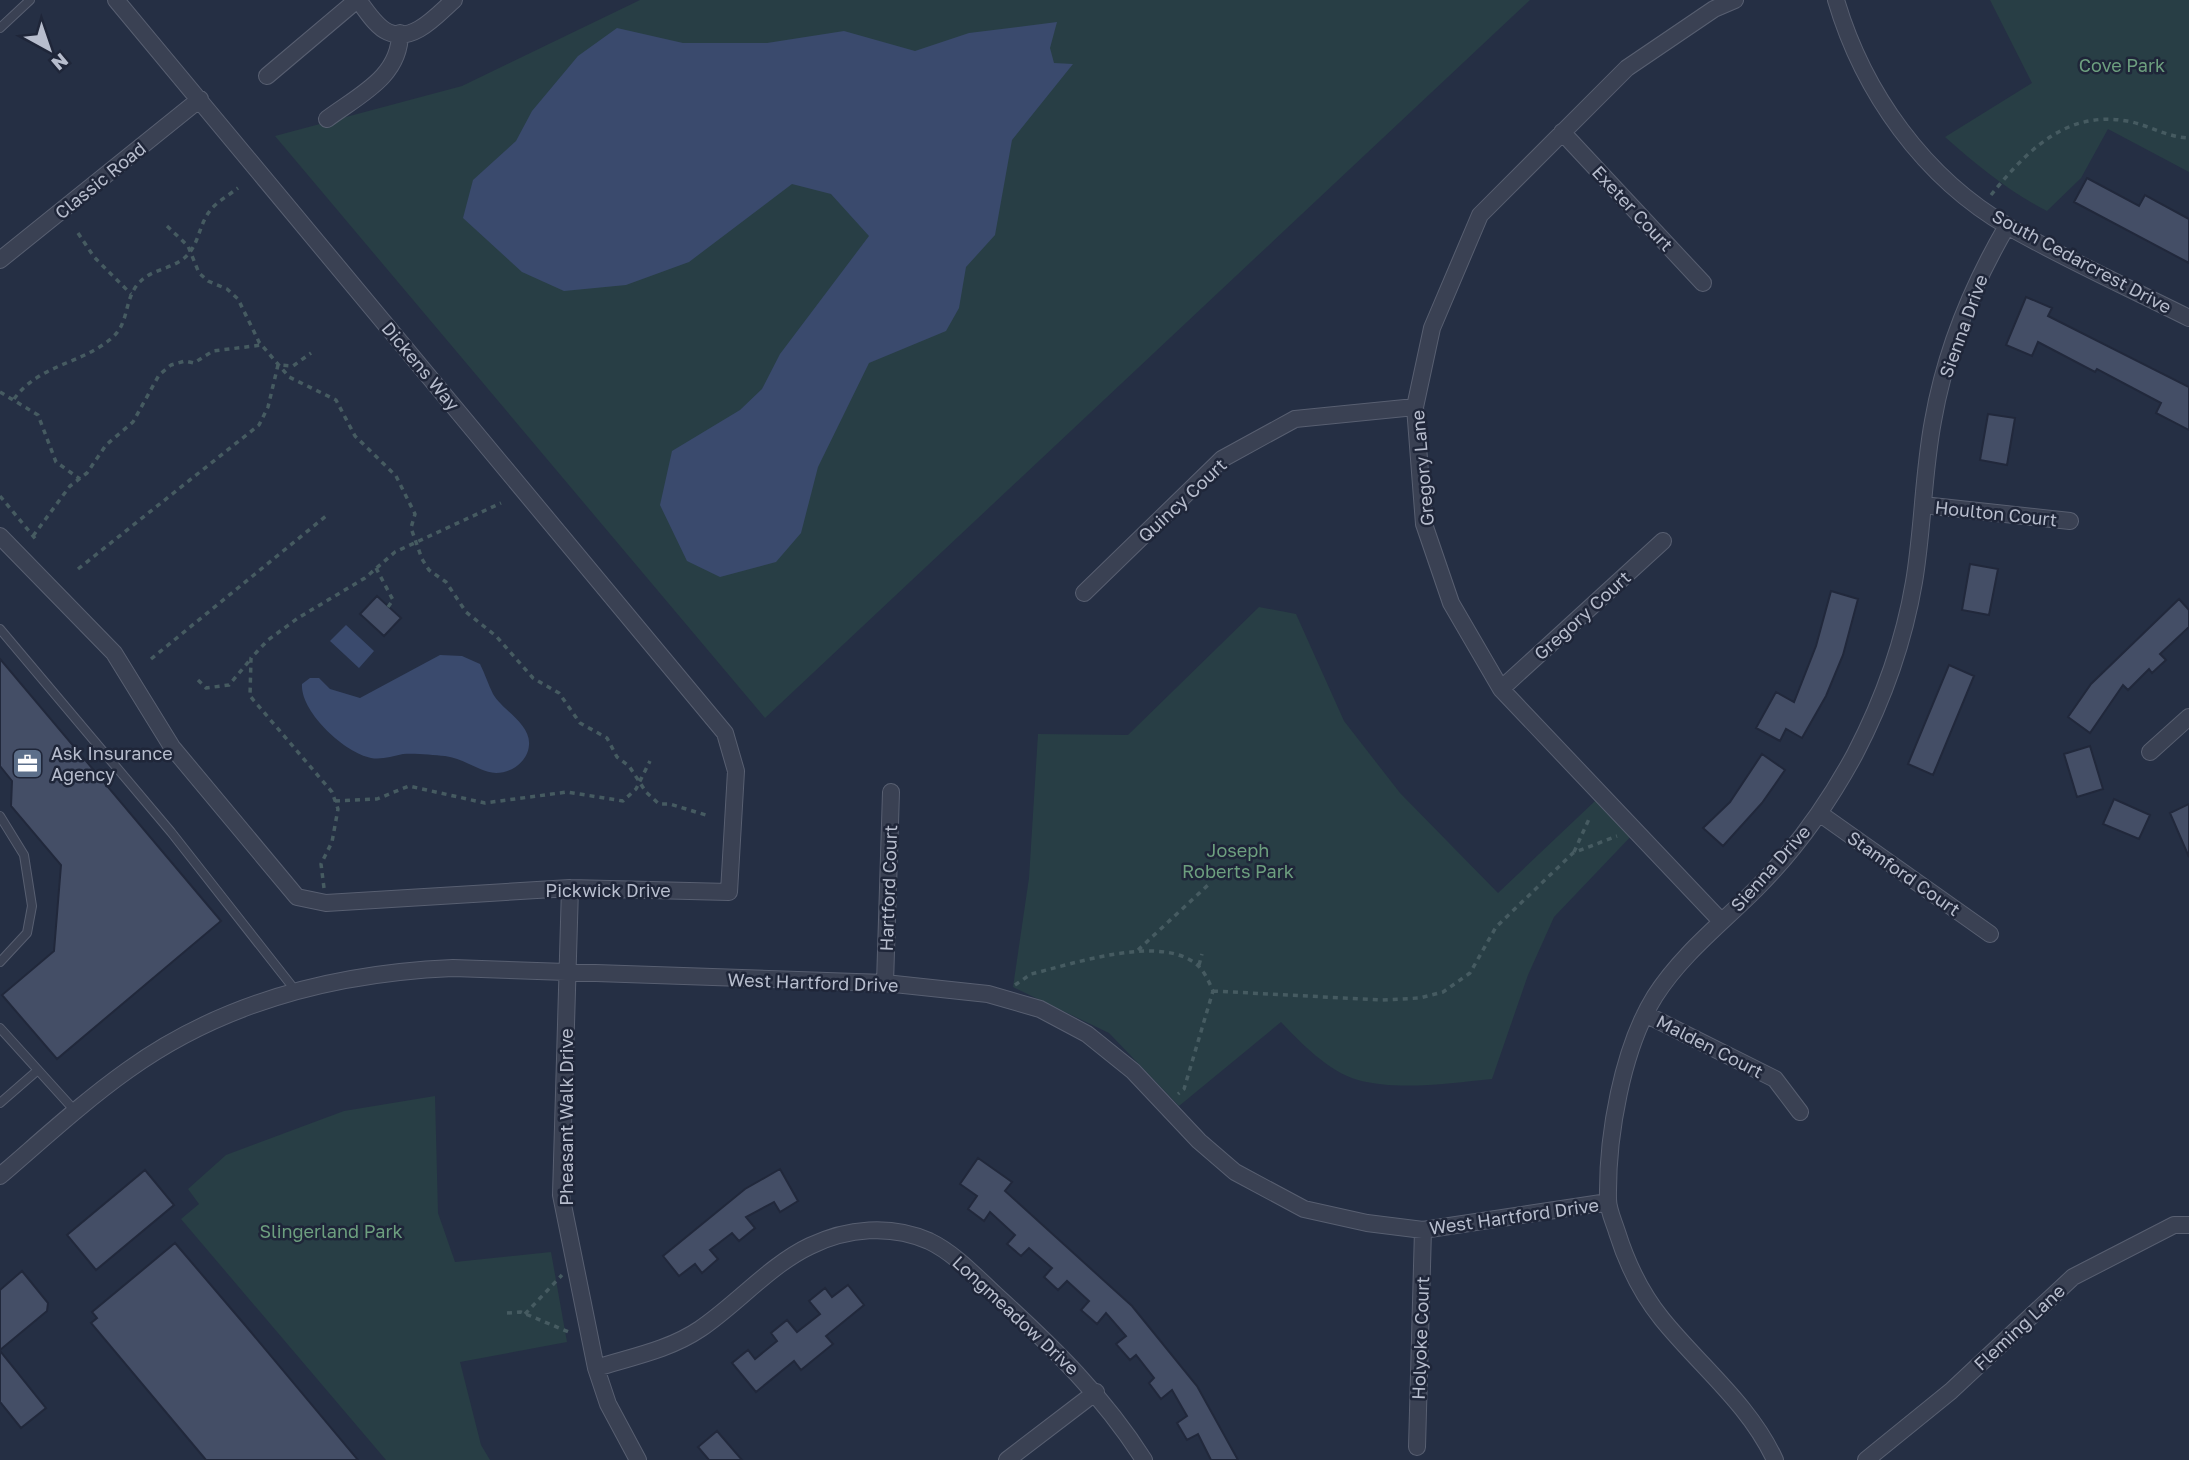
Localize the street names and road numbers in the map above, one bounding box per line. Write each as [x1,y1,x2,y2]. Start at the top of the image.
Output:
street label: Classic Road [50,137,150,223]
street label: Exeter Court [1588,161,1678,255]
street label: South Cedarcrest Drive [1989,204,2175,318]
street label: Sienna Drive [1934,271,1992,381]
street label: Dickens Way [378,317,464,415]
street label: Gregory Lane [1406,409,1438,527]
street label: Quincy Court [1133,454,1231,546]
street label: Houlton Court [1934,496,2058,530]
street label: Gregory Court [1529,566,1635,664]
street label: Sienna Drive [1726,820,1814,916]
street label: Hartford Court [875,824,901,952]
street label: Stamford Court [1843,826,1965,920]
street label: Pickwick Drive [545,879,671,901]
street label: West Hartford Drive [727,968,899,996]
street label: Malden Court [1653,1010,1767,1082]
street label: Pheasant Walk Drive [555,1028,577,1206]
street label: West Hartford Drive [1428,1193,1600,1239]
street label: Longmeadow Drive [948,1251,1084,1379]
street label: Holyoke Court [1407,1276,1433,1400]
street label: Fleming Lane [1969,1279,2069,1375]

